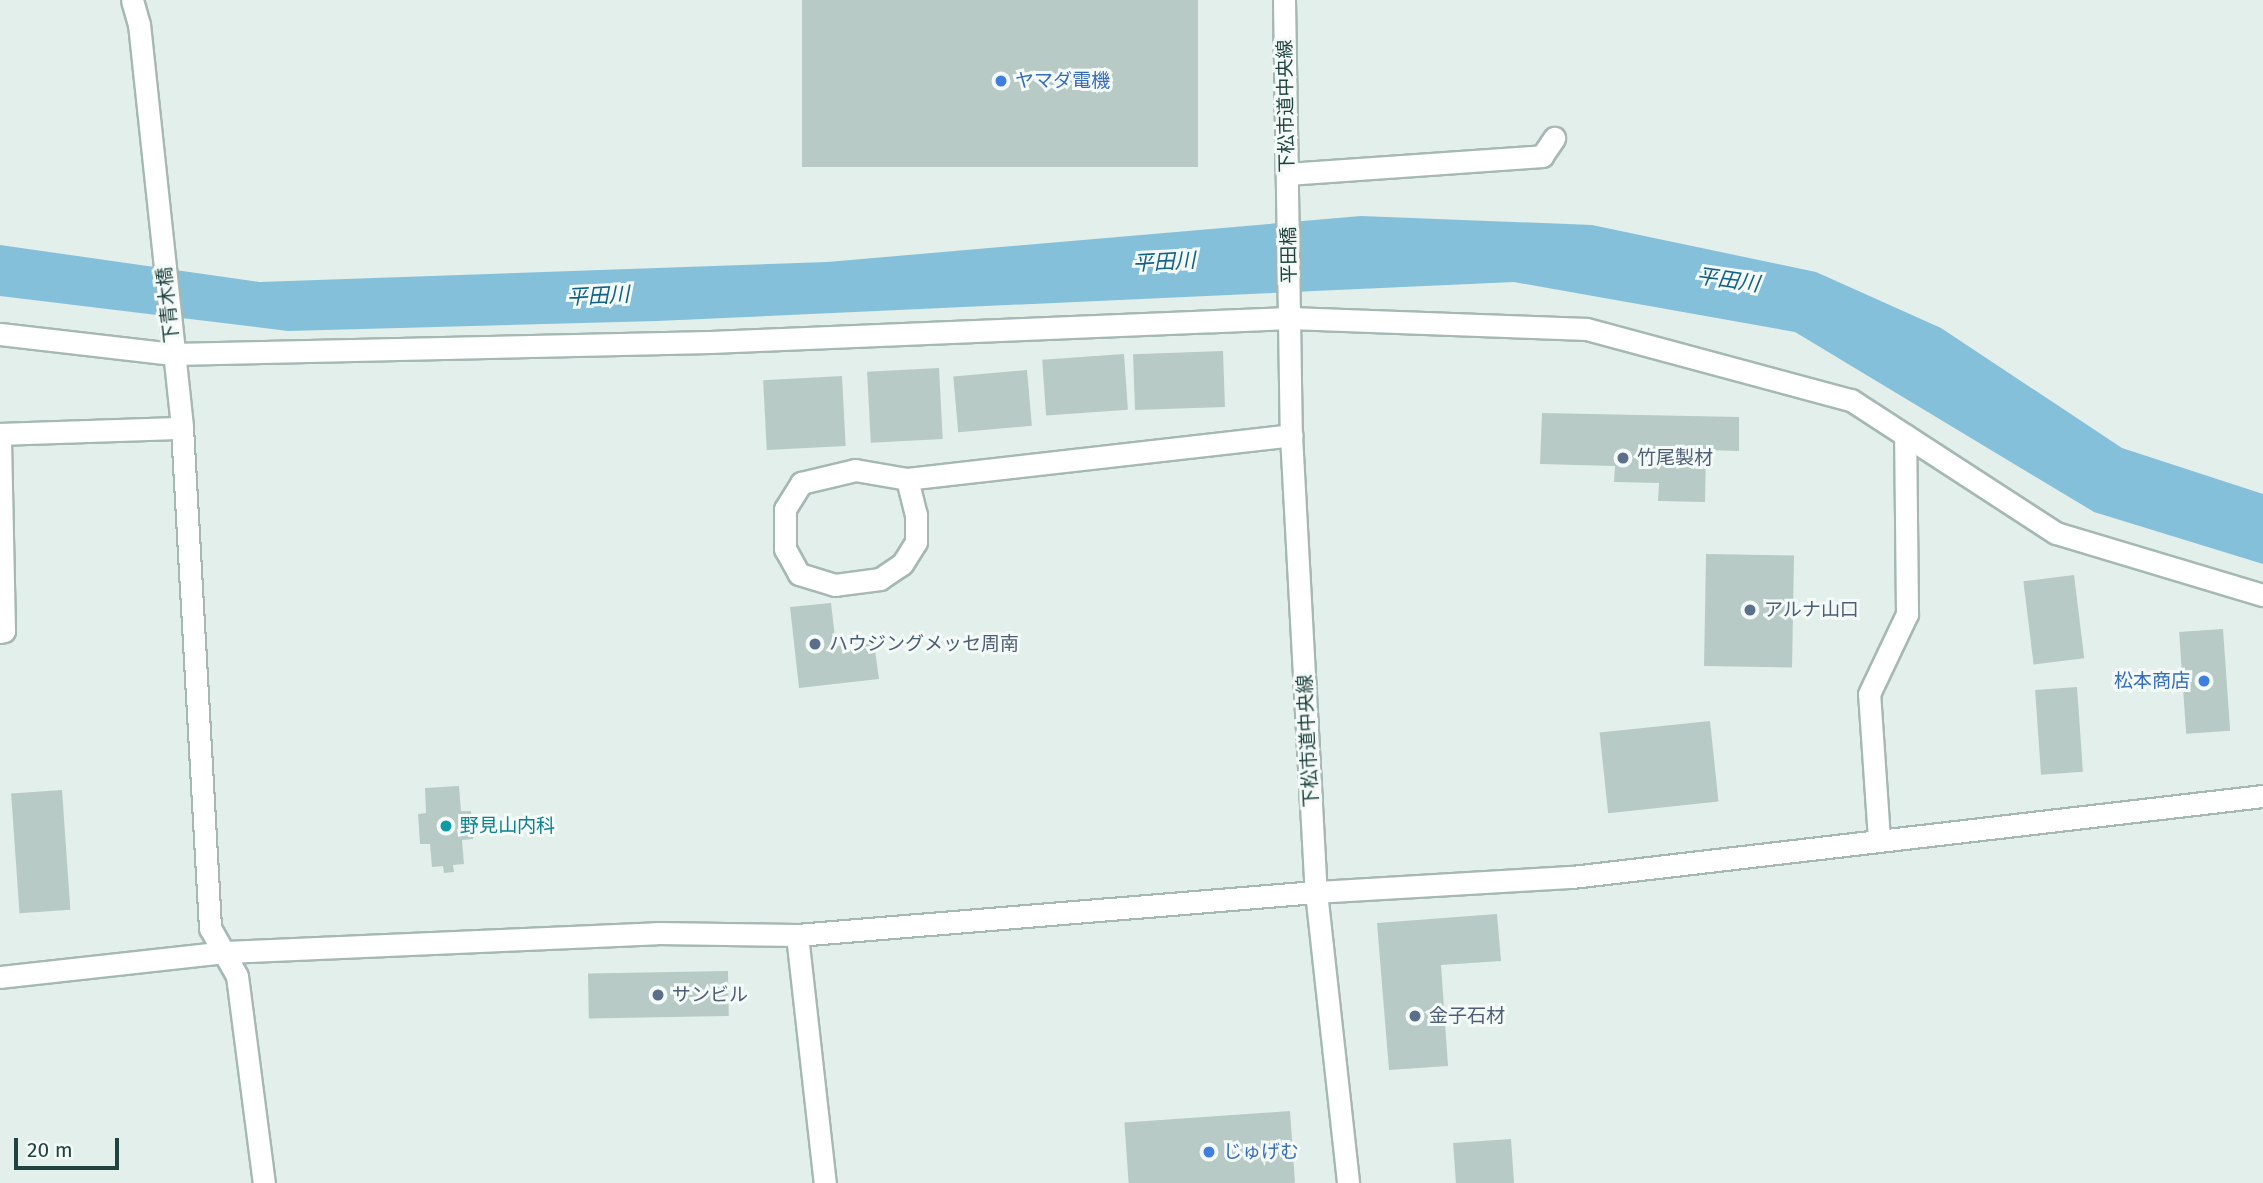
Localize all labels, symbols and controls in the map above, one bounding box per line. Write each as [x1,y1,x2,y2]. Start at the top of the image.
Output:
street label: 下松市道中央線 [1273,39,1299,173]
place label: ヤマダ電機 [1015,70,1110,92]
marker: ヤマダ電機 [993,73,1009,89]
street label: 平田橋 [1277,226,1301,284]
water label: 平田川 [1132,248,1196,276]
water label: 平田川 [1695,263,1761,297]
street label: 下青木橋 [153,266,183,344]
water label: 平田川 [566,282,630,310]
place label: 竹尾製材 [1637,447,1713,469]
marker: 竹尾製材 [1615,450,1631,466]
place label: アルナ山口 [1764,599,1859,621]
marker: アルナ山口 [1742,602,1758,618]
place label: ハウジングメッセ周南 [829,633,1019,655]
marker: ハウジングメッセ周南 [807,636,823,652]
place label: 松本商店 [2114,670,2190,692]
marker: 松本商店 [2196,673,2212,689]
street label: 下松市道中央線 [1293,674,1323,808]
place label: 野見山内科 [460,815,555,837]
marker: 野見山内科 [438,818,454,834]
place label: サンビル [672,984,748,1006]
marker: サンビル [650,987,666,1003]
place label: 金子石材 [1429,1005,1505,1027]
marker: 金子石材 [1407,1008,1423,1024]
scale bar [18,1124,122,1168]
text: 20 m [27,1137,73,1163]
place label: じゅげむ [1223,1141,1299,1163]
marker: じゅげむ [1201,1144,1217,1160]

